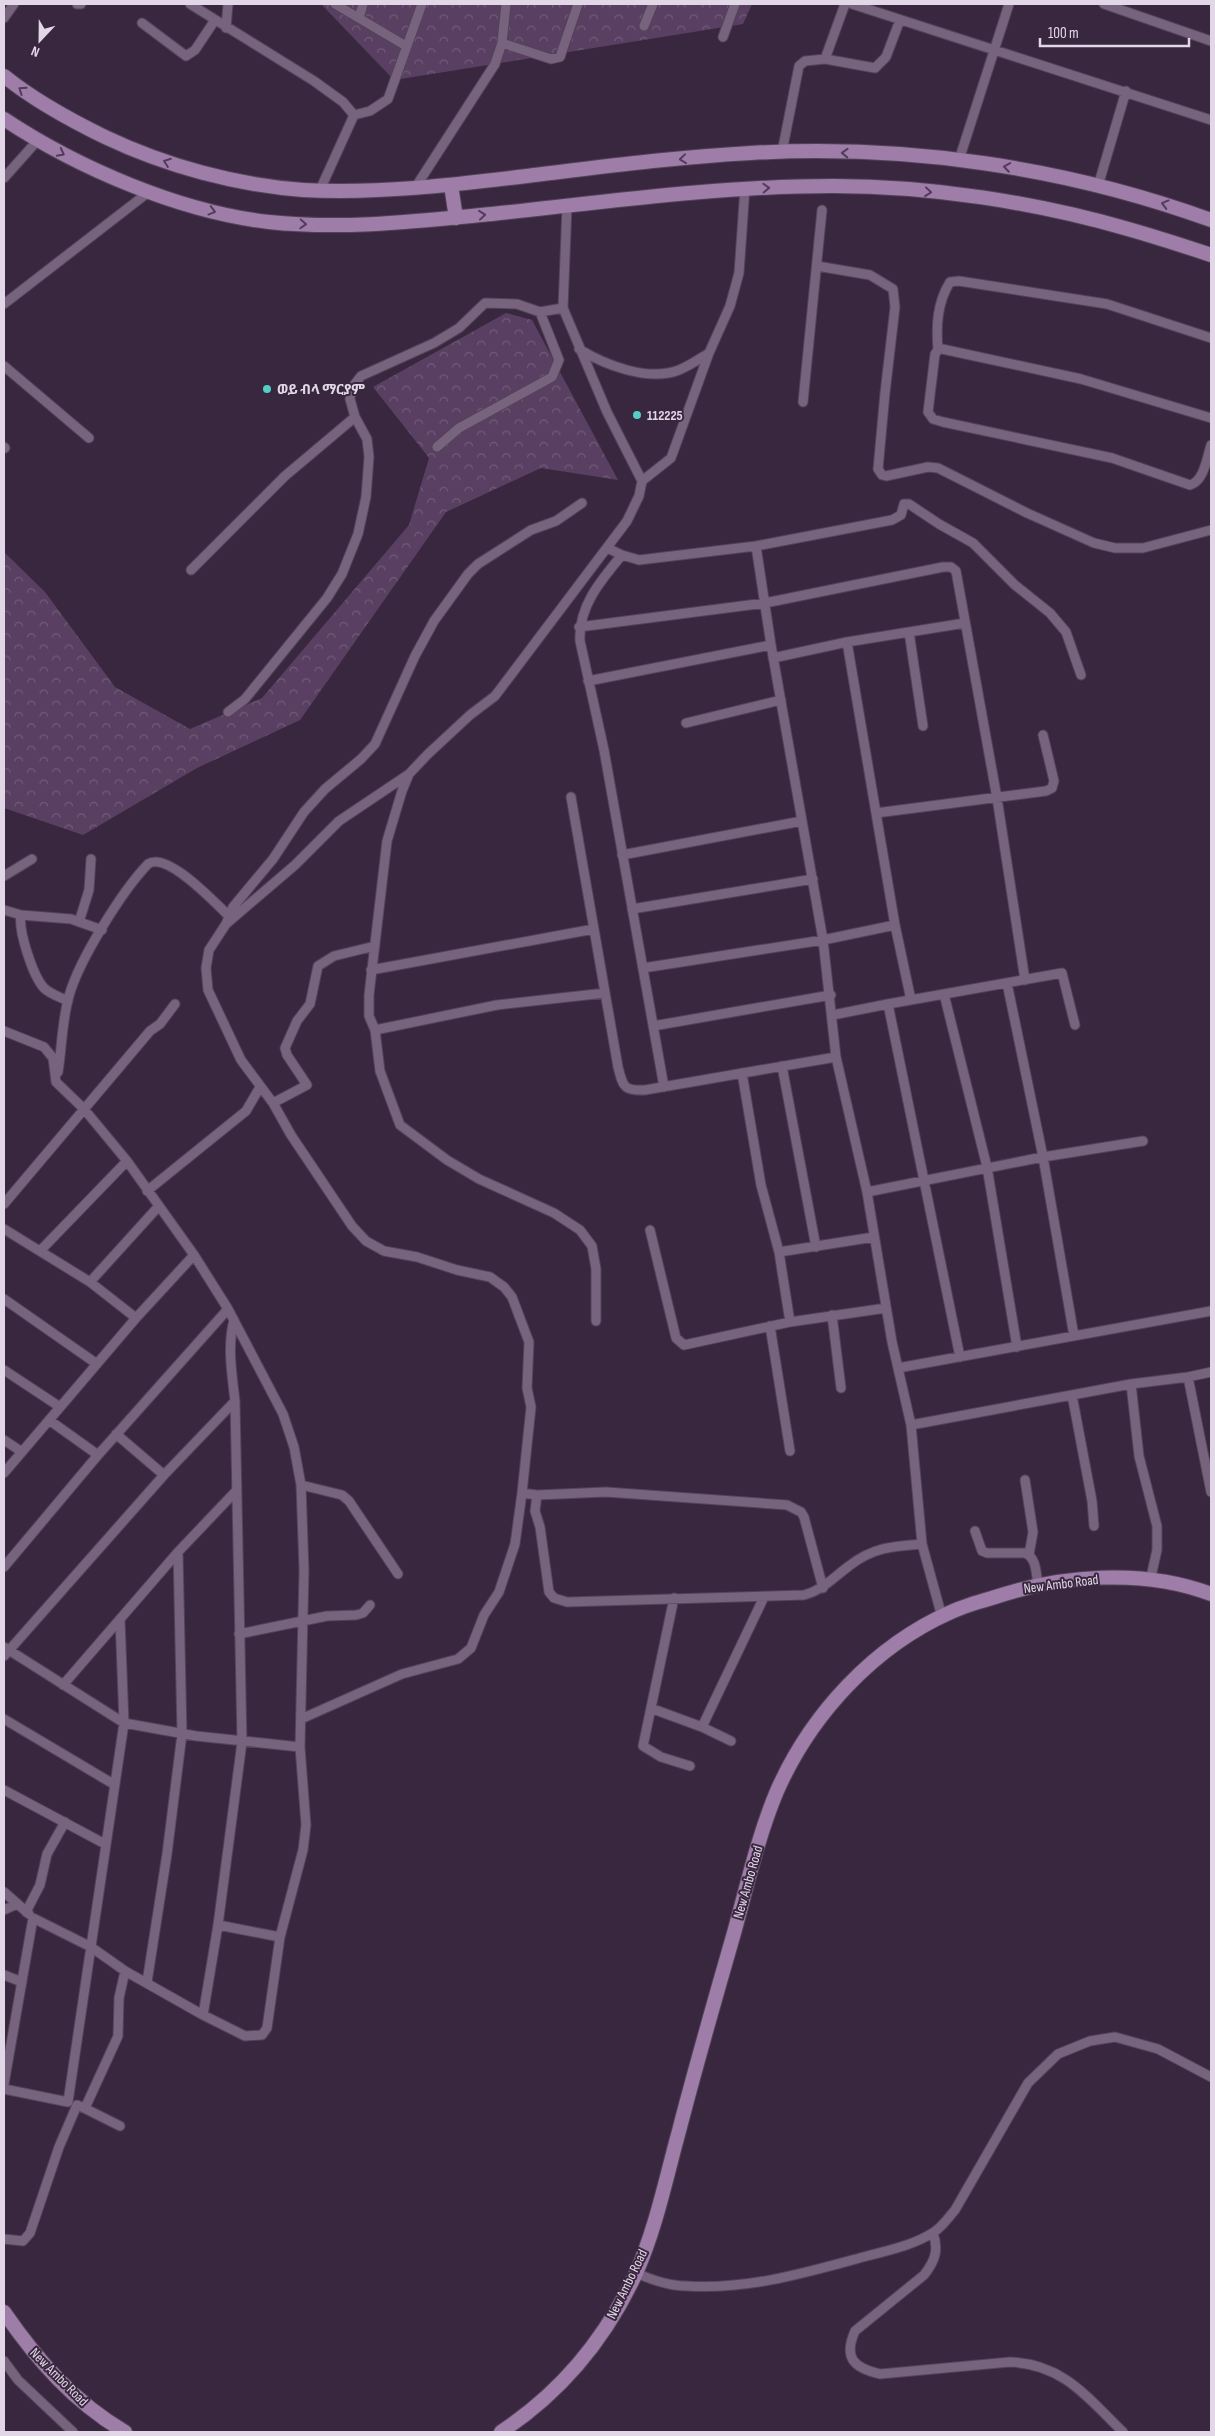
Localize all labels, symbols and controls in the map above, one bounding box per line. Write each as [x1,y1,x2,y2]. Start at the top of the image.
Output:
north arrow [15,15,65,65]
scale bar [1040,15,1189,47]
text: 100 m [1048,24,1079,43]
text: N [29,42,42,61]
one-way arrow [18,87,27,96]
one-way arrow [56,147,65,157]
one-way arrow [841,147,849,158]
one-way arrow [679,154,687,165]
one-way arrow [163,158,171,168]
one-way arrow [1003,162,1011,173]
one-way arrow [762,183,770,193]
one-way arrow [924,186,932,197]
one-way arrow [1161,199,1170,210]
one-way arrow [208,205,216,215]
one-way arrow [478,210,486,221]
one-way arrow [299,218,307,229]
place label: ወይ ብላ ማርያም [277,381,365,398]
marker: ወይ ብላ ማርያም [261,383,273,395]
place label: 112225 [647,407,683,424]
marker: 112225 [631,409,643,421]
street label: New Ambo Road [1023,1571,1100,1597]
street label: New Ambo Road [729,1843,767,1921]
street label: New Ambo Road [603,2246,651,2322]
street label: New Ambo Road [26,2344,92,2410]

